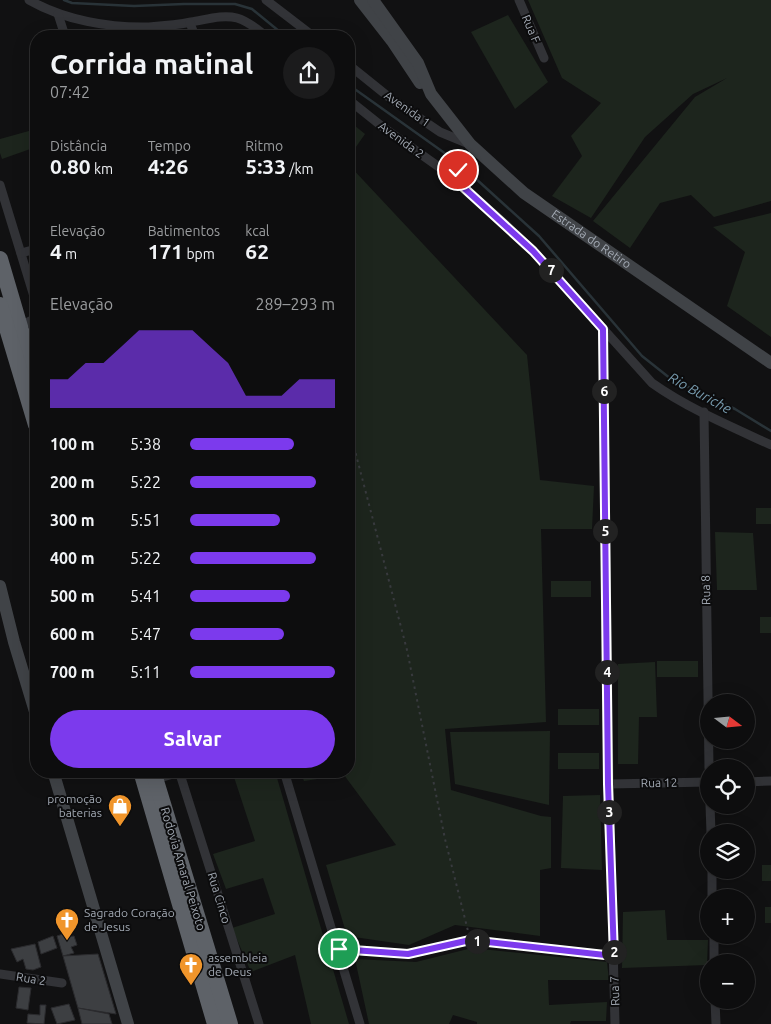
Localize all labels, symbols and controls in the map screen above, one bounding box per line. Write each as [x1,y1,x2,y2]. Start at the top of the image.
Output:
street label: Rua F [520,13,543,45]
button: share [283,47,335,99]
text: Corrida matinal [50,48,253,79]
text: 07:42 [50,83,90,101]
street label: Avenida 1 [382,88,433,129]
street label: Avenida 2 [376,119,426,160]
text: Distância [50,138,107,154]
text: Tempo [148,138,191,154]
text: Ritmo [245,138,283,154]
pin [437,149,479,191]
text: 0.80 [50,154,91,178]
text: 4:26 [148,154,188,178]
text: 5:33 [245,154,286,178]
icon: check [444,156,472,184]
text: km [91,161,113,177]
text: /km [286,161,314,177]
street label: Estrada do Retiro [549,207,634,271]
text: Elevação [50,223,105,239]
text: Batimentos [148,223,220,239]
text: kcal [245,223,270,239]
text: 4 [50,239,62,263]
text: 171 [148,239,183,263]
text: 62 [245,239,269,263]
text: m [62,246,77,262]
text: bpm [183,246,215,262]
pin: 7 [538,258,564,282]
text: 7 [548,262,555,278]
text: Elevação [50,295,113,313]
text: 289–293 m [255,295,335,313]
water label: Rio Buriche [666,369,734,417]
pin: 6 [592,378,616,404]
text: 6 [601,383,608,399]
text: 100 m [50,435,95,453]
text: 5:38 [130,435,161,453]
text: 200 m [50,473,95,491]
text: 5:22 [130,473,161,491]
text: 300 m [50,511,95,529]
text: 5:51 [130,511,161,529]
pin: 5 [592,518,618,544]
text: 5 [602,523,609,539]
text: 400 m [50,549,95,567]
text: 5:22 [130,549,161,567]
street label: Rua 8 [699,575,712,605]
text: 500 m [50,587,95,605]
text: 5:41 [130,587,161,605]
text: 600 m [50,625,95,643]
text: 5:47 [130,625,161,643]
pin: 4 [594,660,620,684]
text: 700 m [50,663,95,681]
text: 5:11 [130,663,161,681]
text: 4 [604,664,611,680]
north arrow [700,694,755,749]
map controls [700,694,755,1009]
button: Salvar [50,710,335,768]
button: locate [700,759,755,814]
street label: Rua 12 [640,776,677,789]
place label: promoção baterias [47,792,102,819]
shop icon: promoção baterias [107,793,133,827]
pin: 3 [596,800,622,824]
text: 3 [606,804,613,820]
street label: Rodovia Amaral Peixoto [159,806,208,932]
button: layers [700,824,755,879]
street label: Rua Cinco [206,871,233,925]
button: + [700,889,755,944]
place label: Sagrado Coração de Jesus [84,906,175,933]
church icon: Sagrado Coração de Jesus [54,907,80,941]
pin [318,928,360,970]
pin: 1 [464,928,490,954]
text: 1 [474,933,481,949]
icon: arrive [325,935,353,963]
pin: 2 [602,940,626,964]
text: 2 [611,944,618,960]
place label: assembleia de Deus [208,951,267,978]
church icon: assembleia de Deus [178,952,204,986]
button: − [700,954,755,1009]
street label: Rua 2 [15,970,47,987]
street label: Rua 7 [607,976,622,1006]

